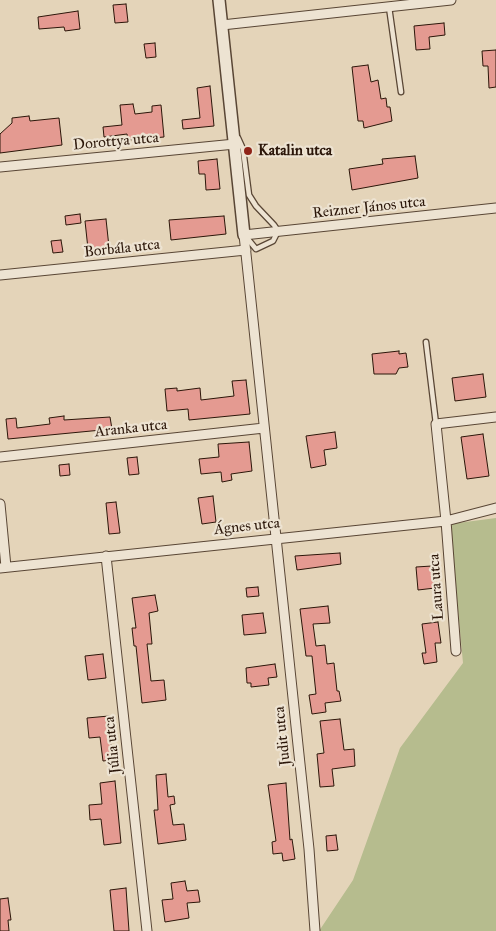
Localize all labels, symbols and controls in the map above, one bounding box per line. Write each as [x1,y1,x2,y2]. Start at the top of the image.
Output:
street label: Dorottya utca [72,129,160,155]
place label: Katalin utca [258,142,332,160]
marker: Katalin utca [242,145,254,157]
street label: Reizner János utca [312,193,426,223]
street label: Borbála utca [83,236,161,262]
street label: Aranka utca [94,416,168,442]
street label: Ágnes utca [213,515,281,539]
street label: Laura utca [426,553,448,621]
street label: Judit utca [271,705,295,767]
street label: Júlia utca [101,715,125,775]

